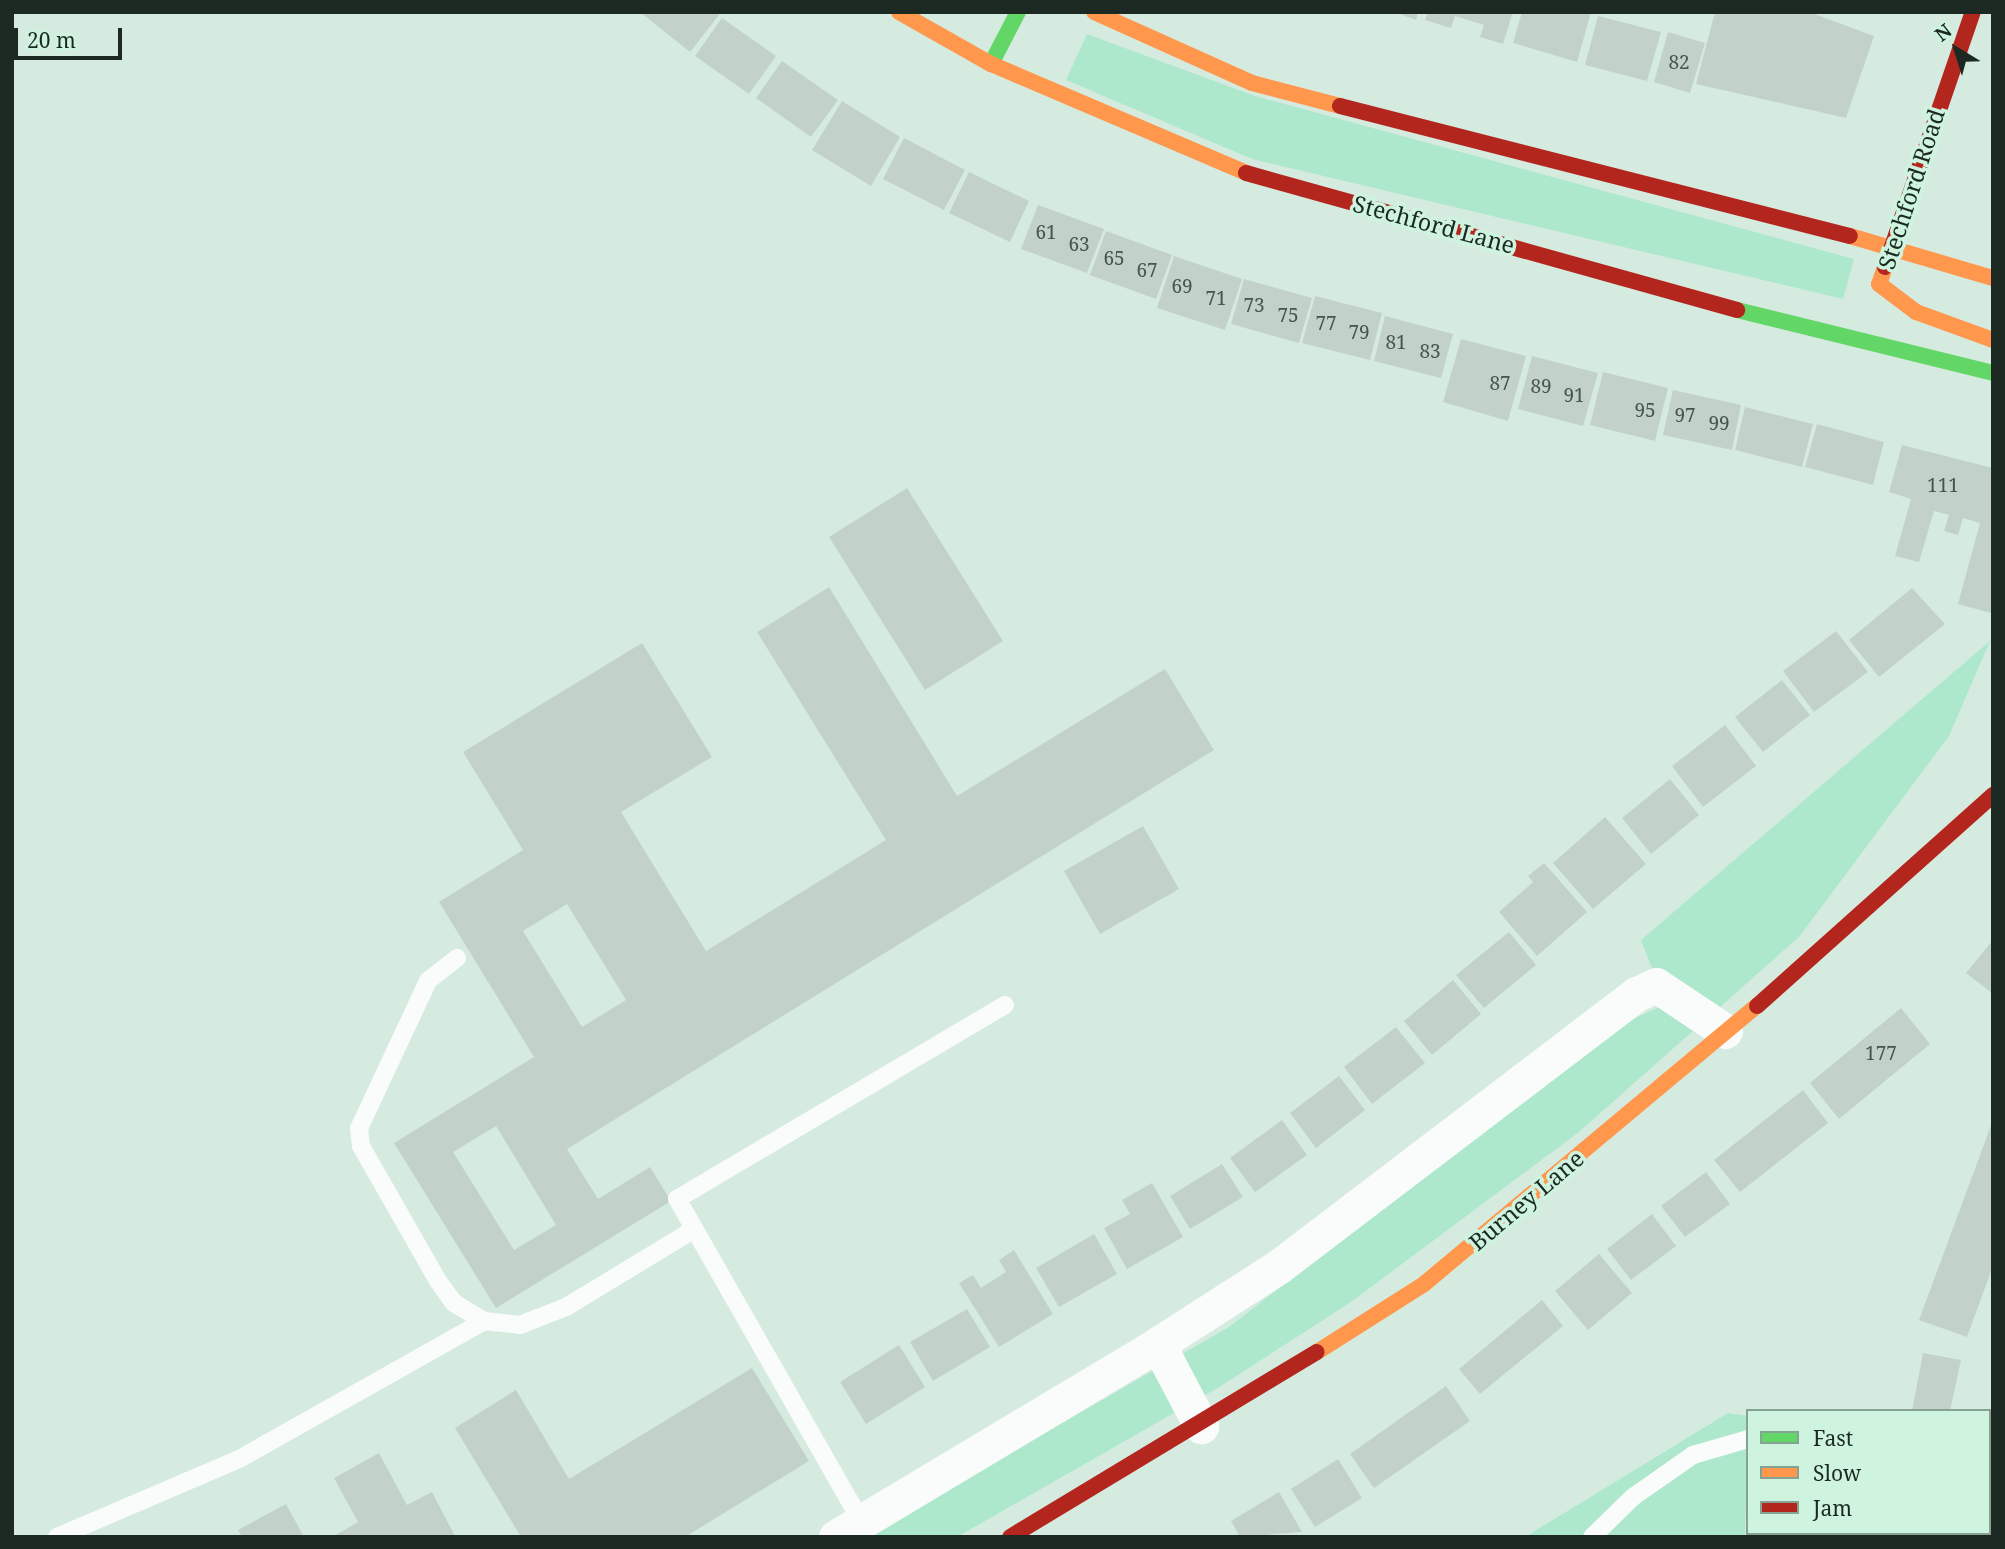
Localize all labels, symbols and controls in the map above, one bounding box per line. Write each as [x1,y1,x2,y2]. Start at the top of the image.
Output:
scale bar [18,14,126,58]
north arrow [1921,14,1991,84]
text: N [1929,18,1957,47]
text: 20 m [27,26,76,54]
house number: 82 [1668,52,1690,74]
street label: Stechford Road [1872,105,1950,273]
street label: Stechford Lane [1350,189,1518,259]
house number: 61 [1035,222,1057,244]
house number: 63 [1068,234,1090,256]
house number: 65 [1103,248,1125,270]
house number: 67 [1136,260,1158,282]
house number: 69 [1171,276,1193,298]
house number: 71 [1205,288,1227,310]
house number: 73 [1243,295,1265,317]
house number: 75 [1277,305,1299,327]
house number: 77 [1315,313,1337,335]
house number: 79 [1348,322,1370,344]
house number: 81 [1385,332,1407,354]
house number: 83 [1419,341,1441,363]
house number: 87 [1489,373,1511,395]
house number: 89 [1530,376,1552,398]
house number: 91 [1563,385,1585,407]
house number: 95 [1634,400,1656,422]
house number: 97 [1674,405,1696,427]
house number: 99 [1708,413,1730,435]
house number: 111 [1927,475,1959,497]
house number: 177 [1865,1043,1897,1065]
street label: Burney Lane [1463,1144,1589,1256]
legend [1746,1409,1991,1535]
text: Fast [1813,1424,1853,1452]
text: Slow [1813,1459,1861,1487]
text: Jam [1813,1494,1852,1522]

